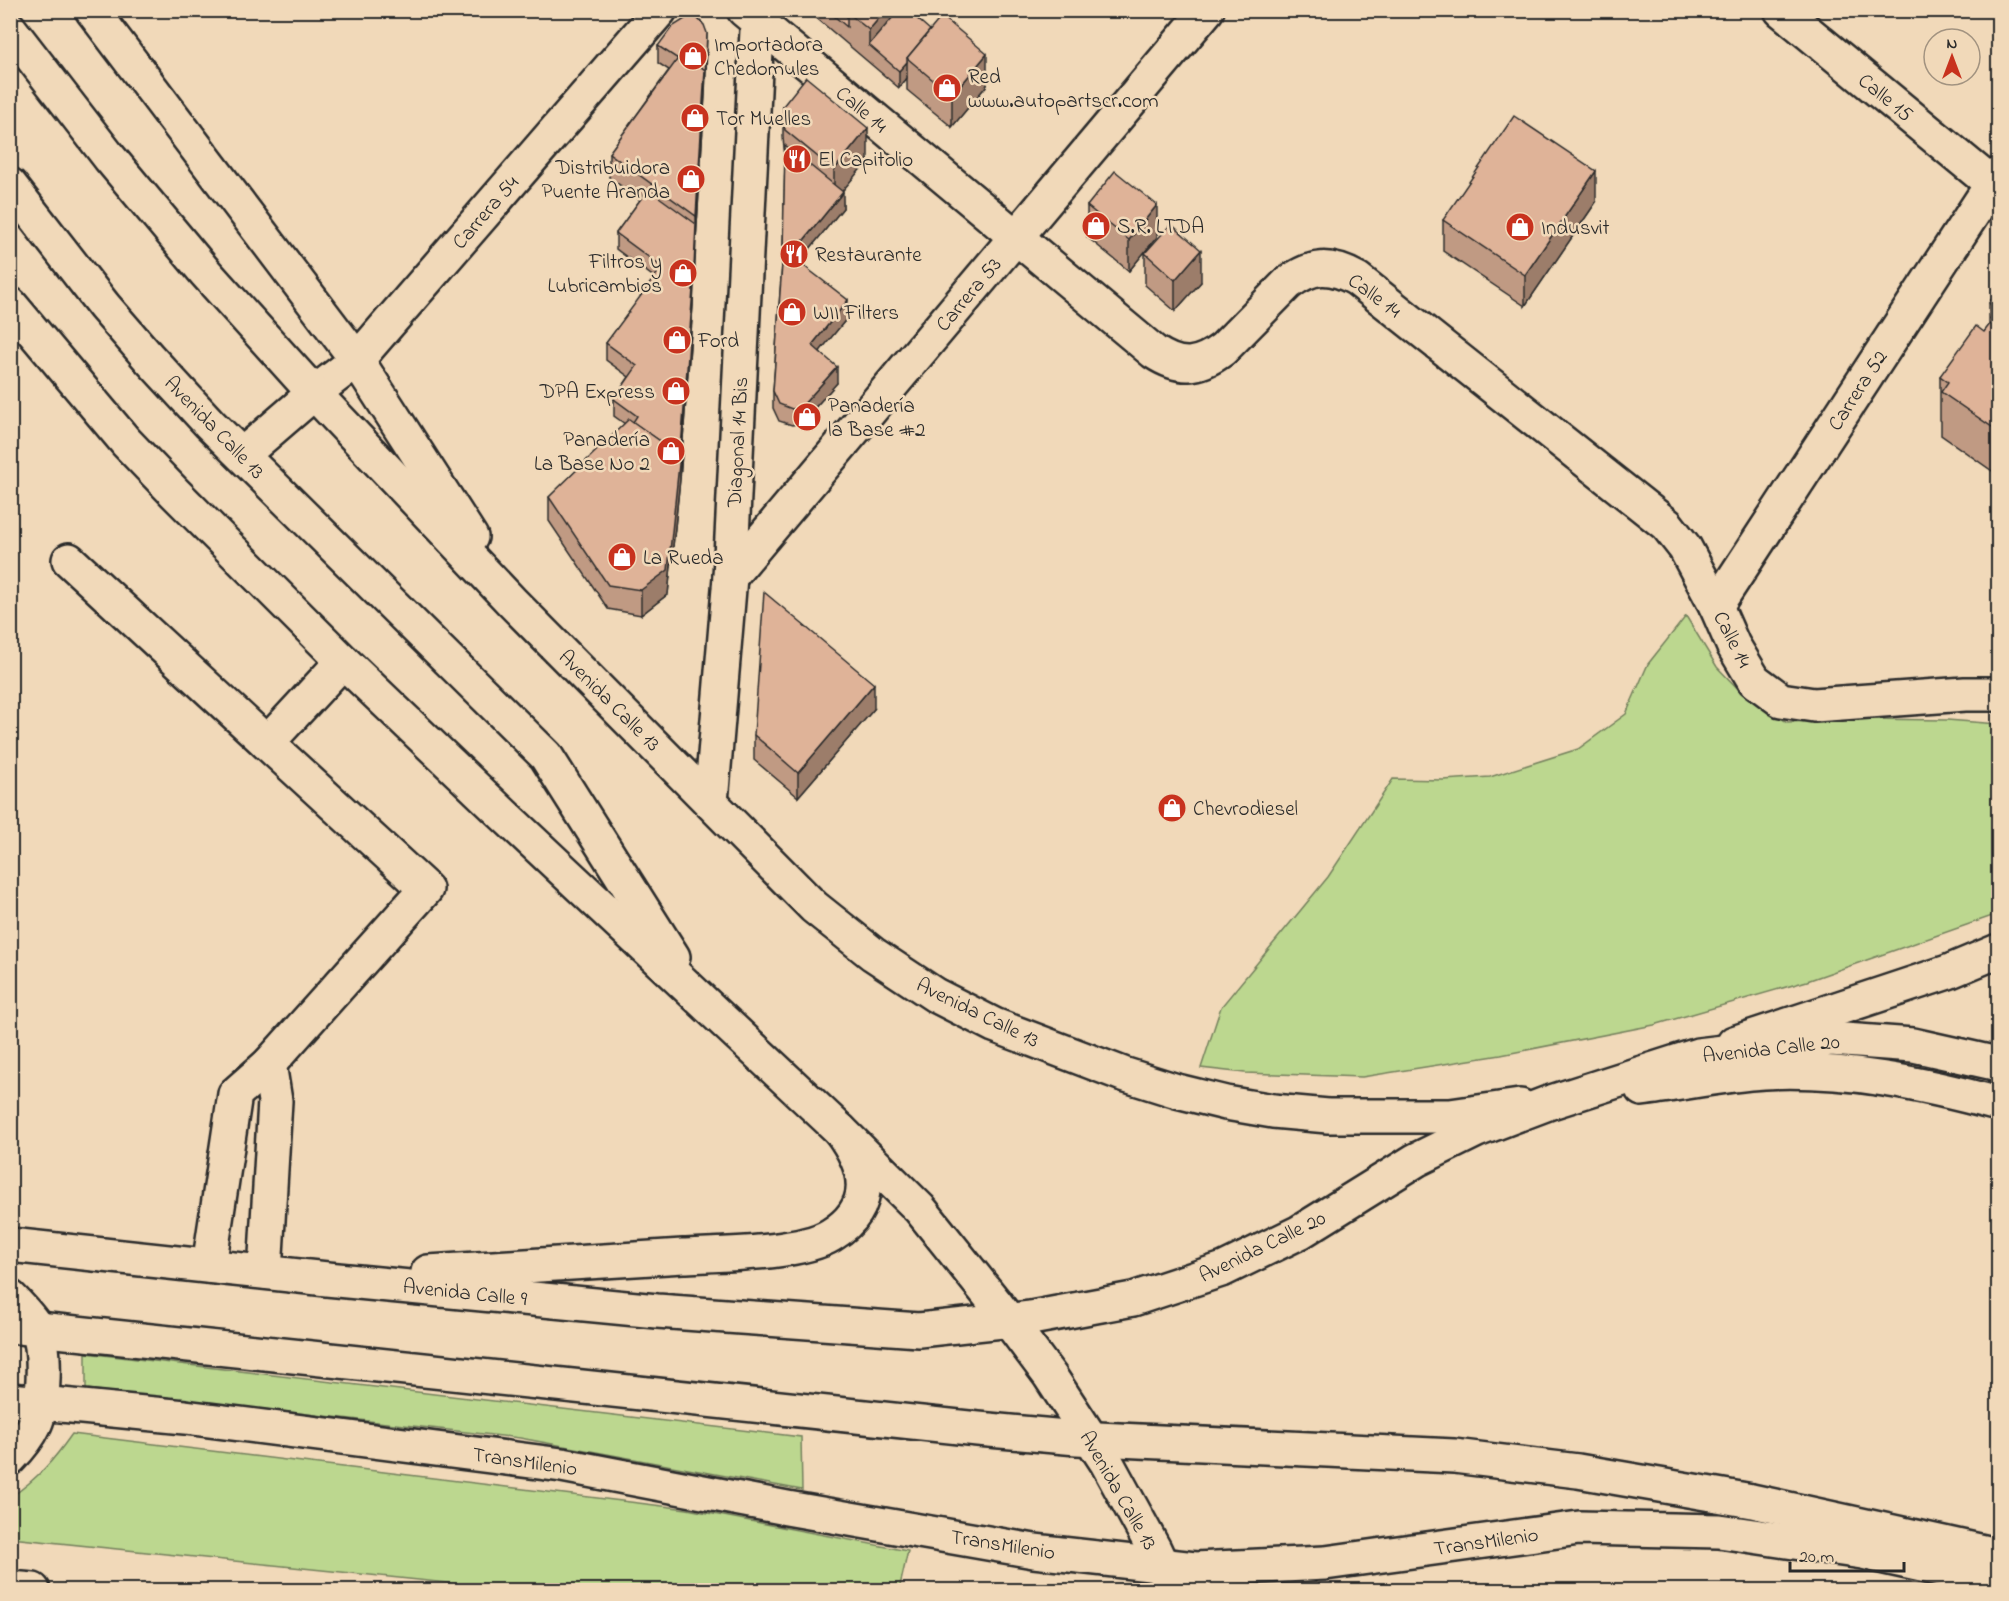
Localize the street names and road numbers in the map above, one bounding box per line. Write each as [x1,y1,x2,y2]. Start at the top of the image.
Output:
street label: Calle 15 [1851,67,1919,130]
street label: Calle 14 [828,80,894,141]
street label: Carrera 54 [446,170,527,257]
street label: Carrera 53 [929,252,1010,339]
street label: Calle 14 [1341,267,1407,327]
street label: Carrera 52 [1821,345,1896,437]
street label: Avenida Calle 13 [156,370,271,487]
street label: Diagonal 14 Bis [721,376,759,509]
street label: Calle 14 [1704,606,1758,674]
street label: Avenida Calle 13 [551,644,666,759]
street label: Avenida Calle 13 [911,971,1044,1057]
street label: Avenida Calle 20 [1701,1028,1841,1072]
street label: Avenida Calle 20 [1194,1204,1331,1291]
street label: Avenida Calle 9 [401,1273,529,1315]
street label: Avenida Calle 13 [1071,1426,1164,1556]
street label: TransMilenio [470,1441,579,1485]
street label: TransMilenio [1432,1521,1541,1565]
street label: TransMilenio [948,1523,1057,1569]

